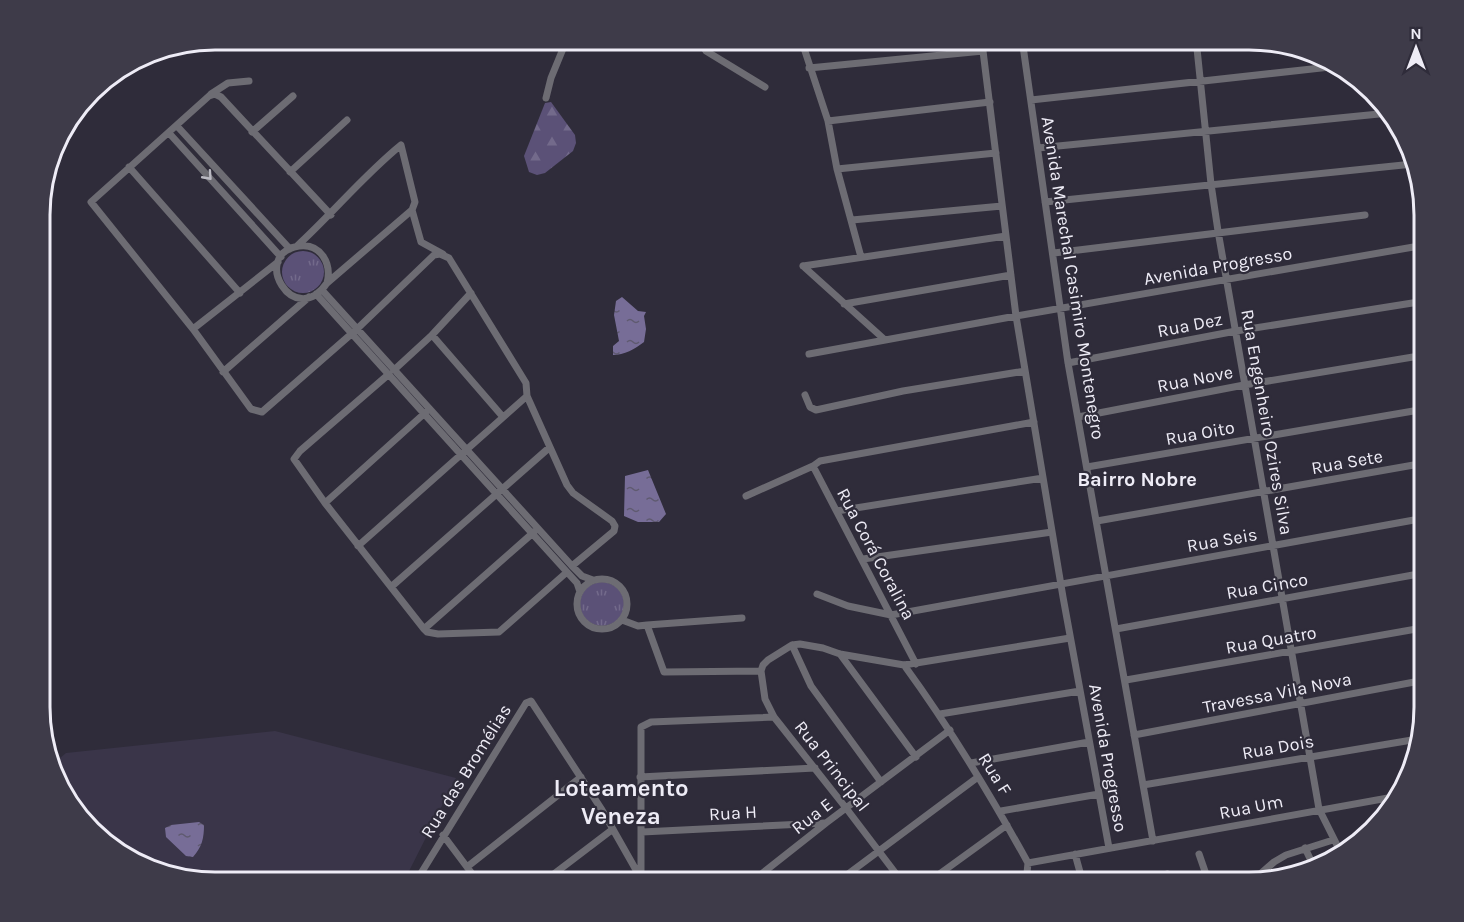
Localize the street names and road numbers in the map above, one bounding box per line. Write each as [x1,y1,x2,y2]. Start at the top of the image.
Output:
street label: Avenida Marechal Casimiro Montenegro [1037,115,1109,441]
street label: Avenida Progresso [1142,242,1294,290]
street label: Rua Engenheiro Ozires Silva [1236,307,1298,537]
street label: Rua Dez [1156,308,1224,342]
street label: Rua Nove [1155,361,1235,397]
street label: Rua Oito [1164,416,1236,450]
street label: Rua Sete [1310,445,1384,479]
street label: Rua Corá Coralina [832,484,920,624]
street label: Rua Seis [1185,523,1259,557]
street label: Rua Cinco [1224,568,1310,604]
street label: Rua Quatro [1224,621,1318,659]
street label: Travessa Vila Nova [1201,668,1353,718]
street label: Avenida Progresso [1084,682,1132,834]
street label: Rua das Bromélias [416,700,516,842]
street label: Rua Principal [790,716,874,816]
street label: Rua Dois [1240,730,1316,764]
street label: Rua F [974,749,1016,799]
street label: Rua Um [1217,790,1285,824]
street label: Rua E [787,793,837,839]
street label: Rua H [708,801,758,825]

